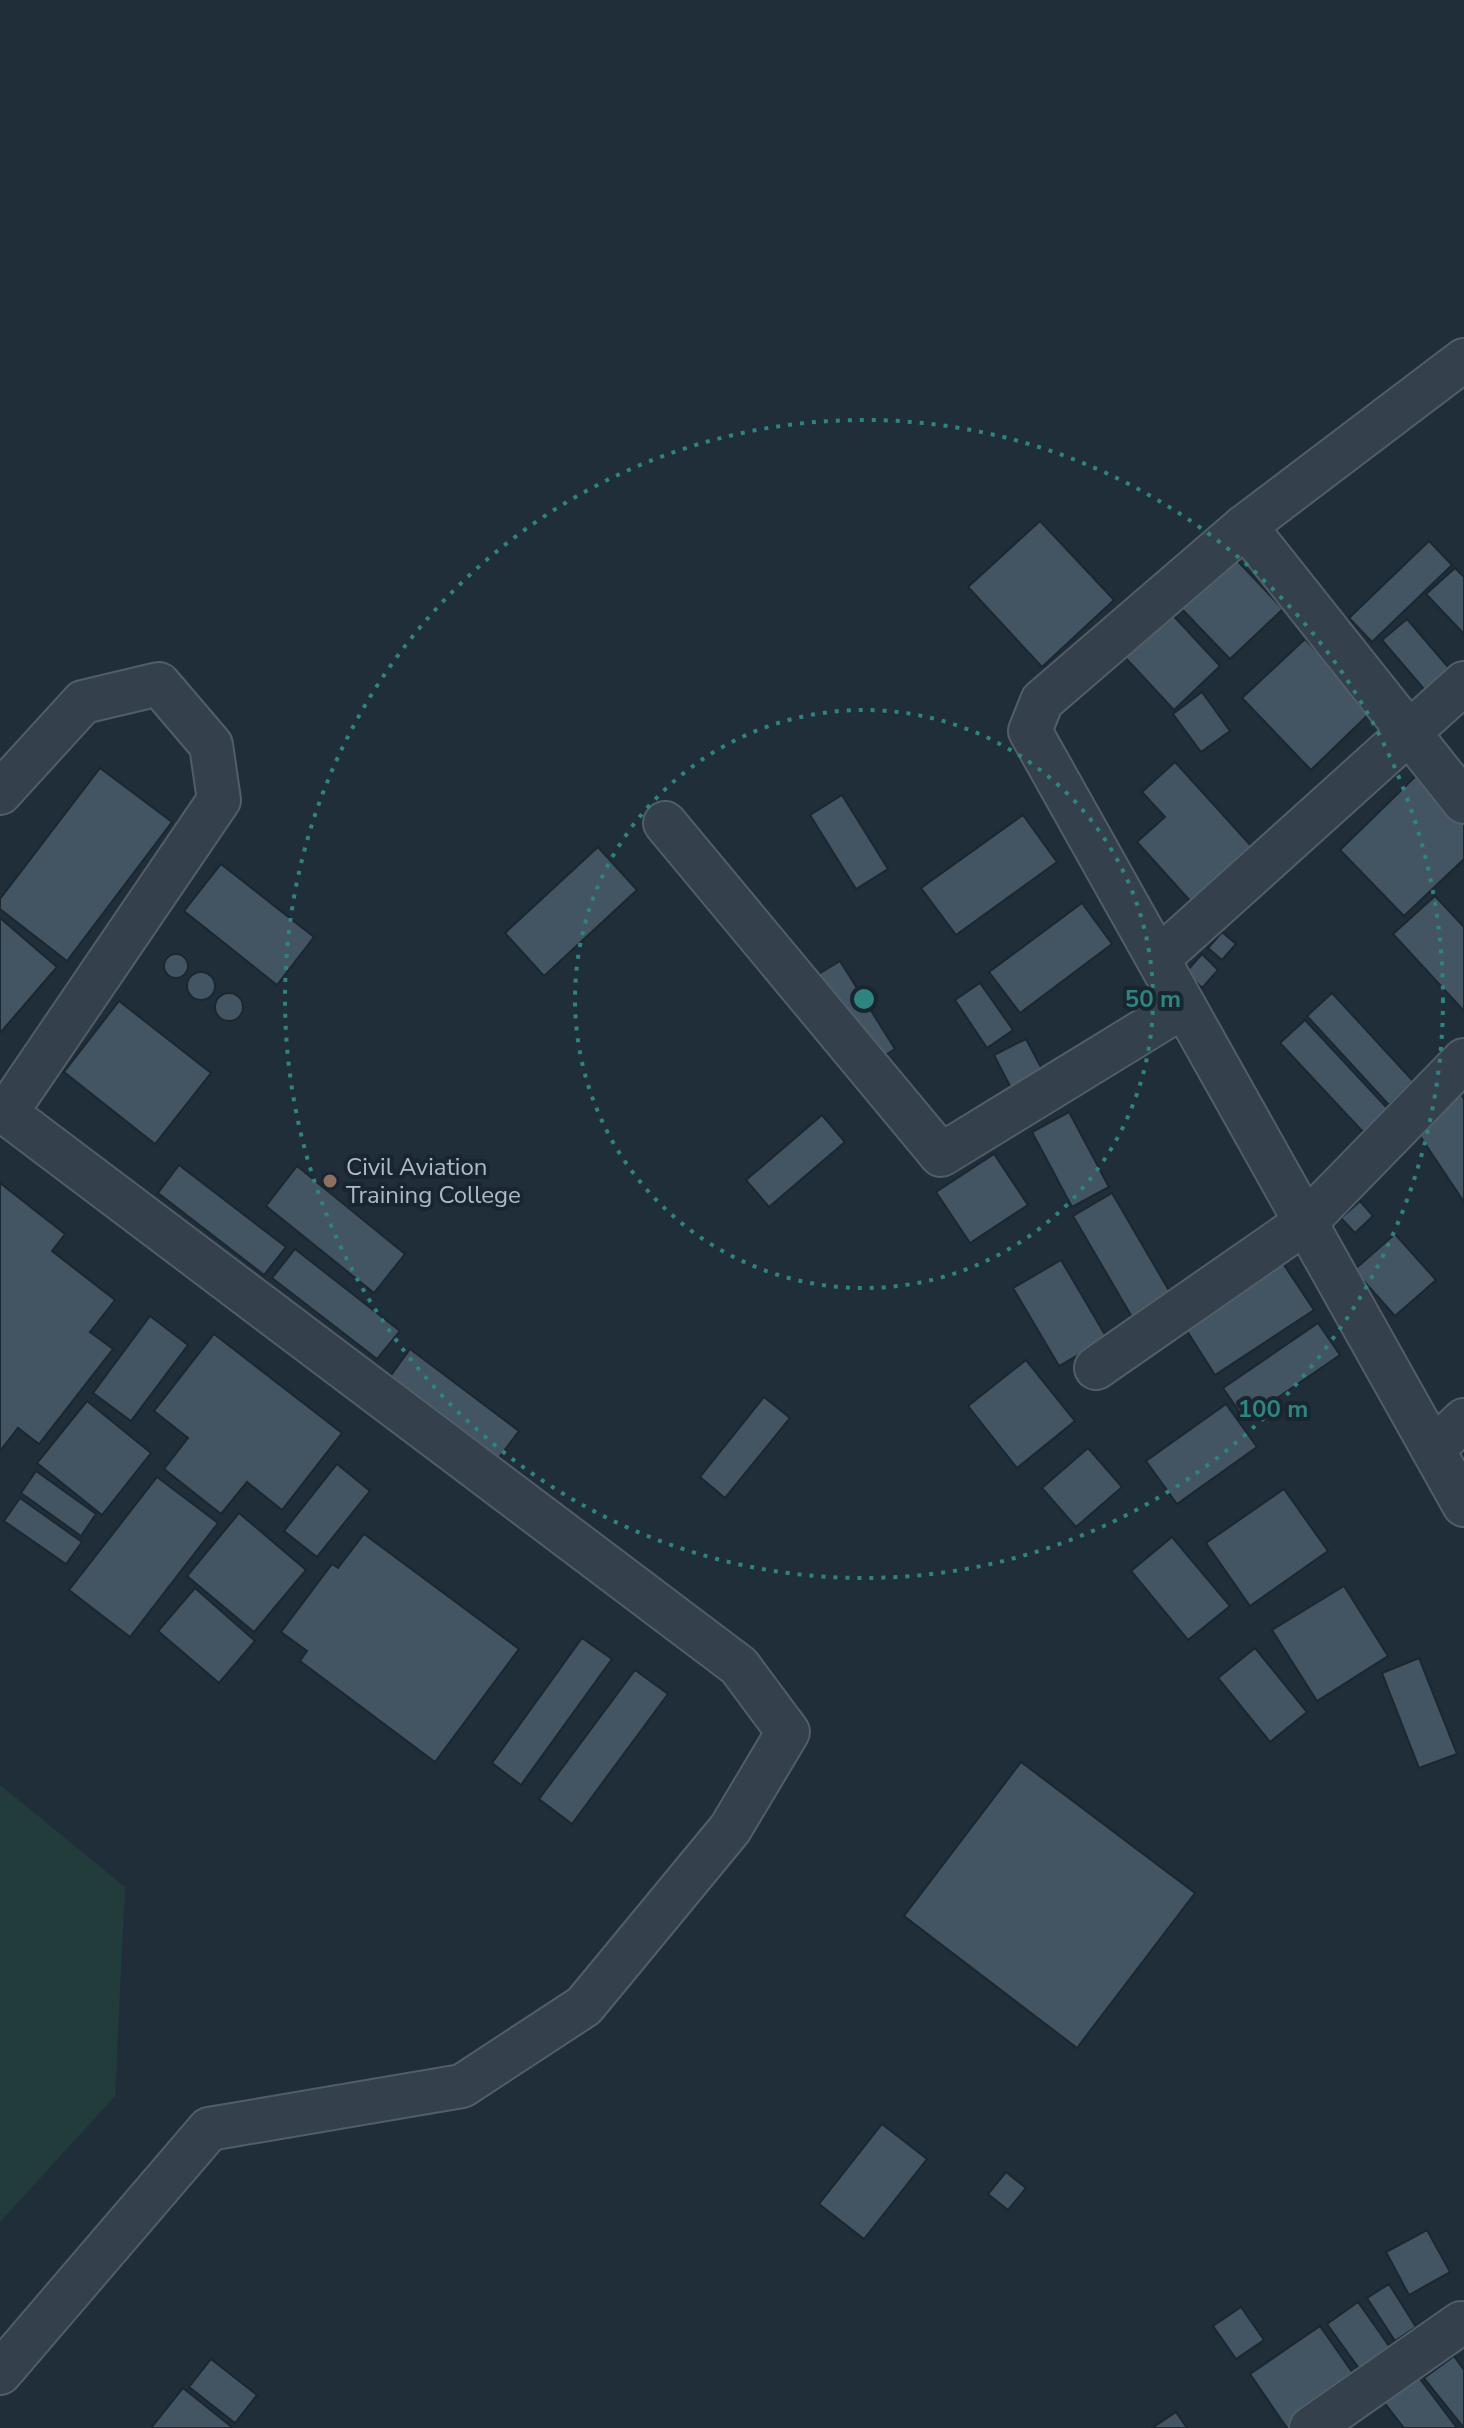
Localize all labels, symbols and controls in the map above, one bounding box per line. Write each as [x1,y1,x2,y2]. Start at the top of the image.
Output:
text: 50 m [1125,983,1181,1015]
centre of rings [850,985,878,1013]
place label: Civil Aviation Training College [346,1151,521,1211]
marker: Civil Aviation Training College [321,1172,339,1190]
text: 100 m [1238,1393,1308,1425]

